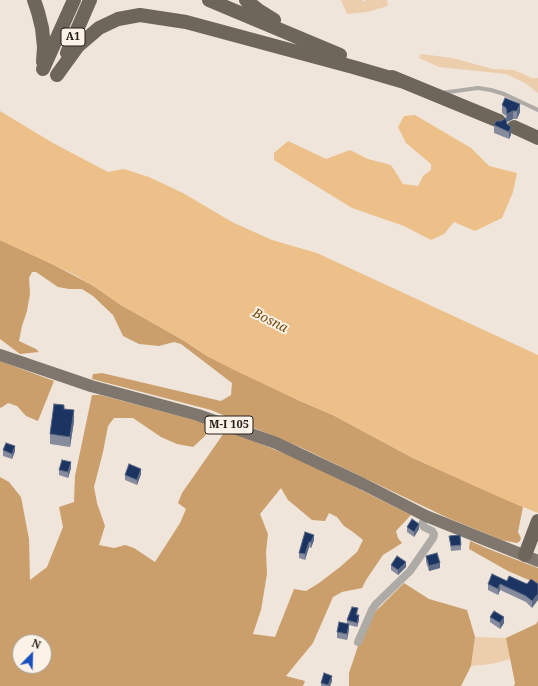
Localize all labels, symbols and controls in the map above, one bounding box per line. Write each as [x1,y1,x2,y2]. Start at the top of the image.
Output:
road number: A1 [61,28,85,46]
water label: Bosna [250,306,290,336]
road number: M-I 105 [205,416,253,434]
north arrow [12,634,52,674]
text: N [30,635,43,652]

